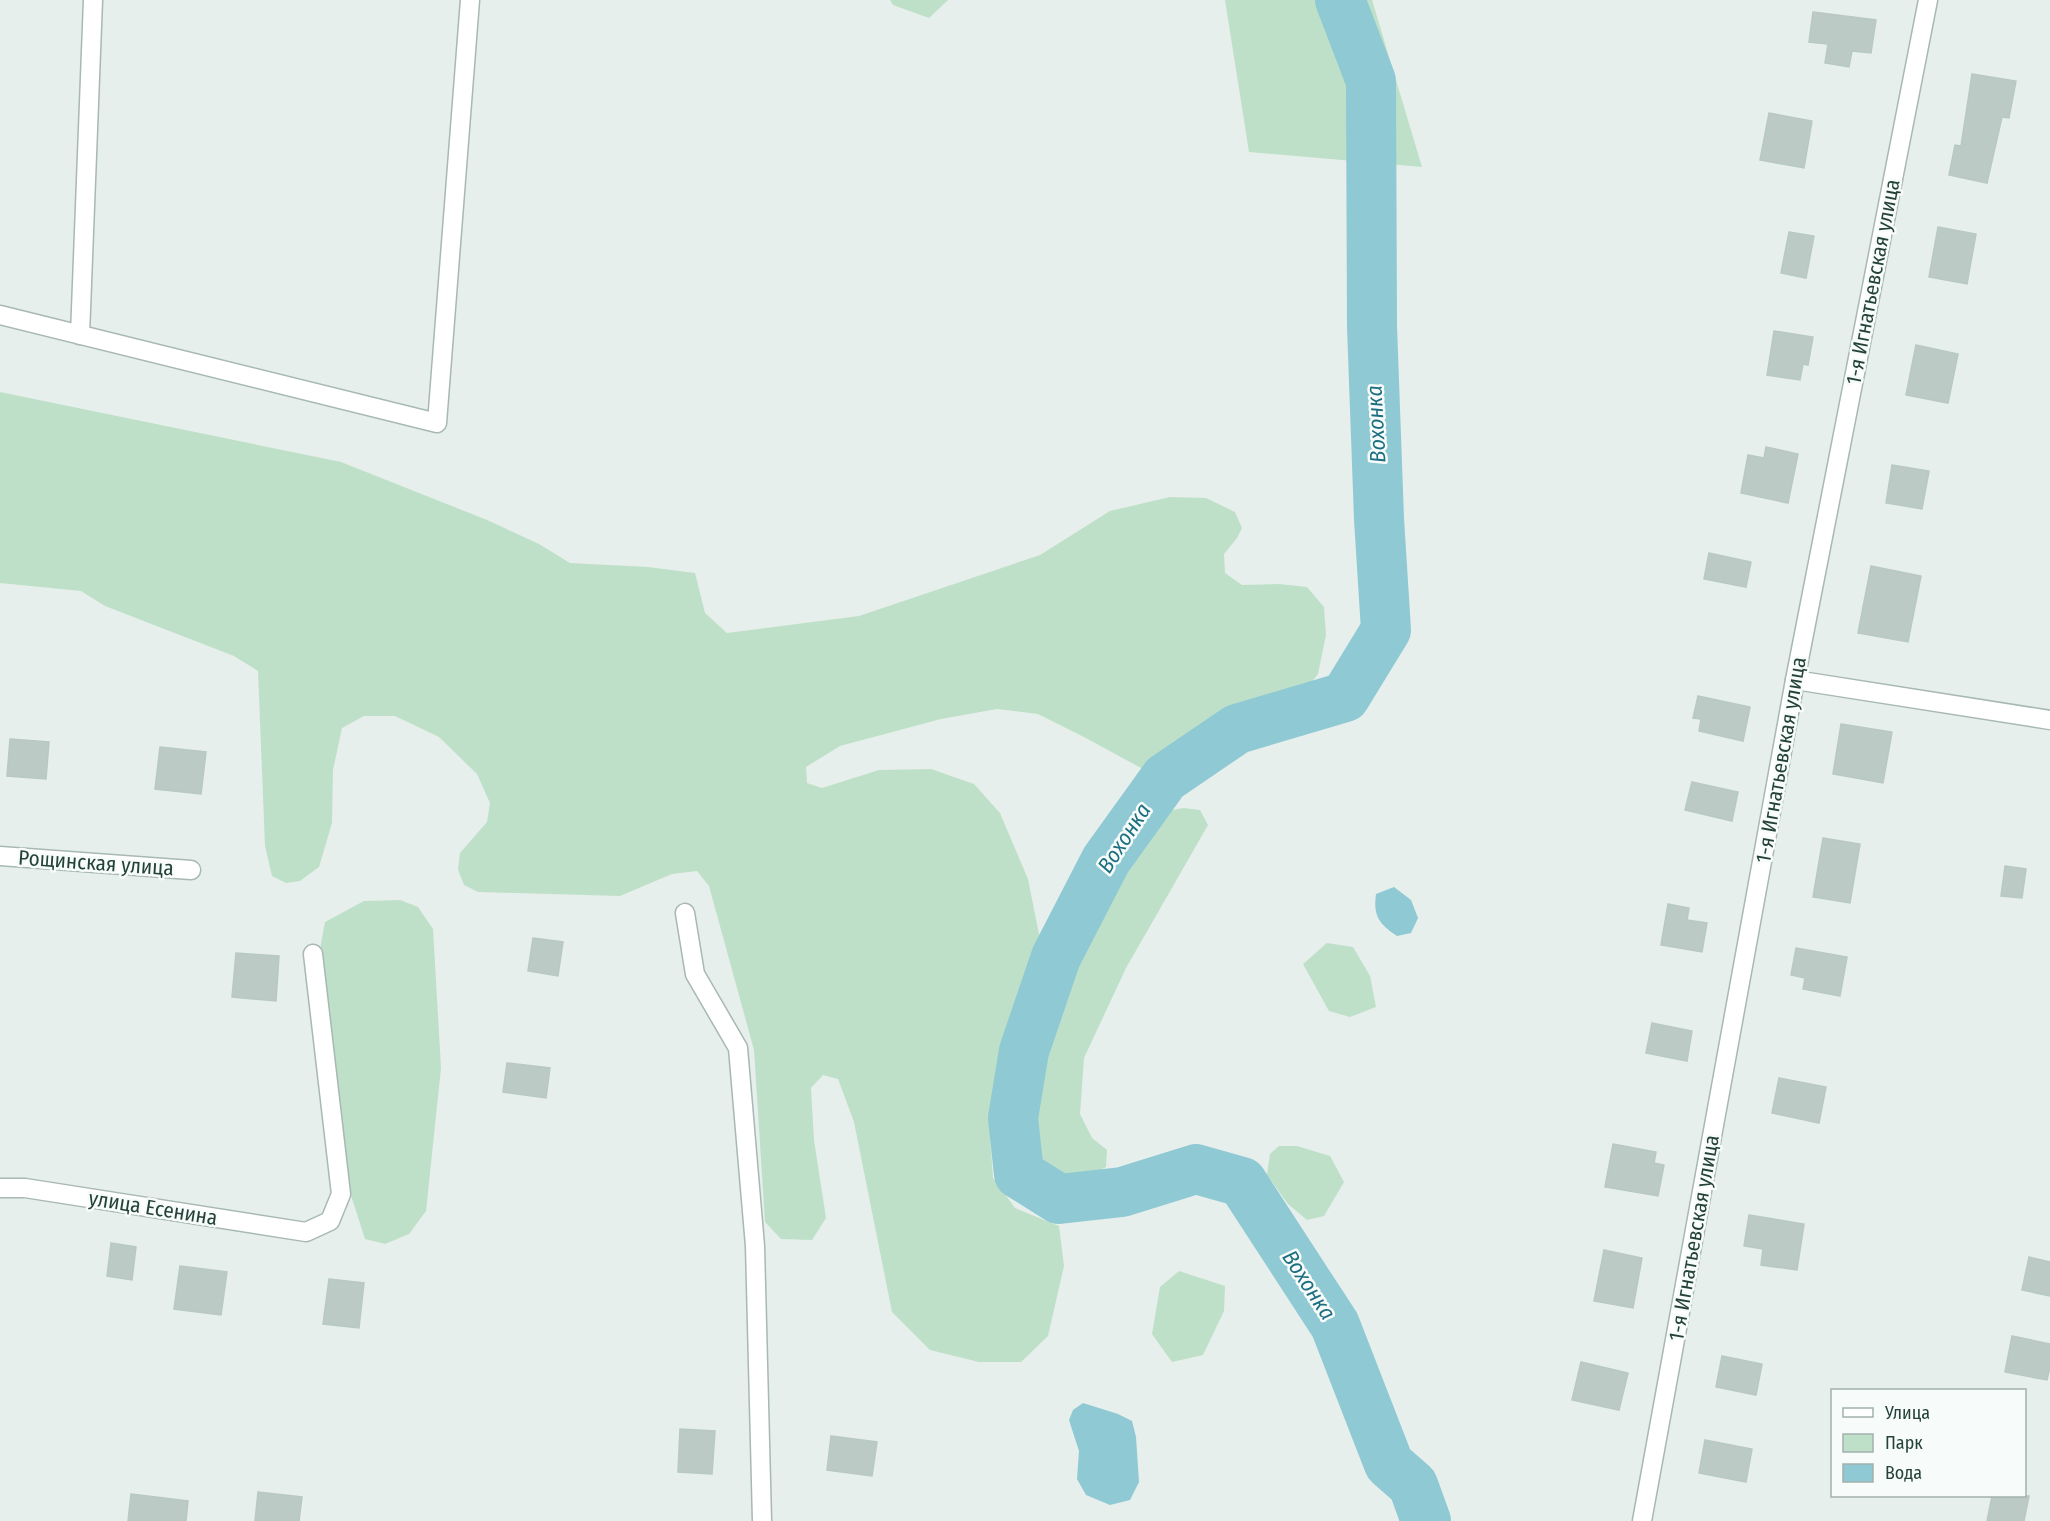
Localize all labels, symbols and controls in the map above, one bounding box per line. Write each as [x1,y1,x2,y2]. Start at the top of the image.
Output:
street label: 1-я Игнатьевская улица [1840,177,1906,387]
water label: Вохонка [1360,384,1392,464]
street label: 1-я Игнатьевская улица [1750,655,1812,865]
water label: Вохонка [1092,798,1156,878]
street label: Рощинская улица [17,845,175,881]
street label: 1-я Игнатьевская улица [1663,1133,1725,1343]
street label: улица Есенина [87,1185,219,1231]
water label: Вохонка [1277,1245,1341,1325]
legend [1831,1389,2026,1497]
text: Улица [1884,1402,1930,1424]
text: Парк [1885,1432,1923,1454]
text: Вода [1885,1462,1922,1484]

